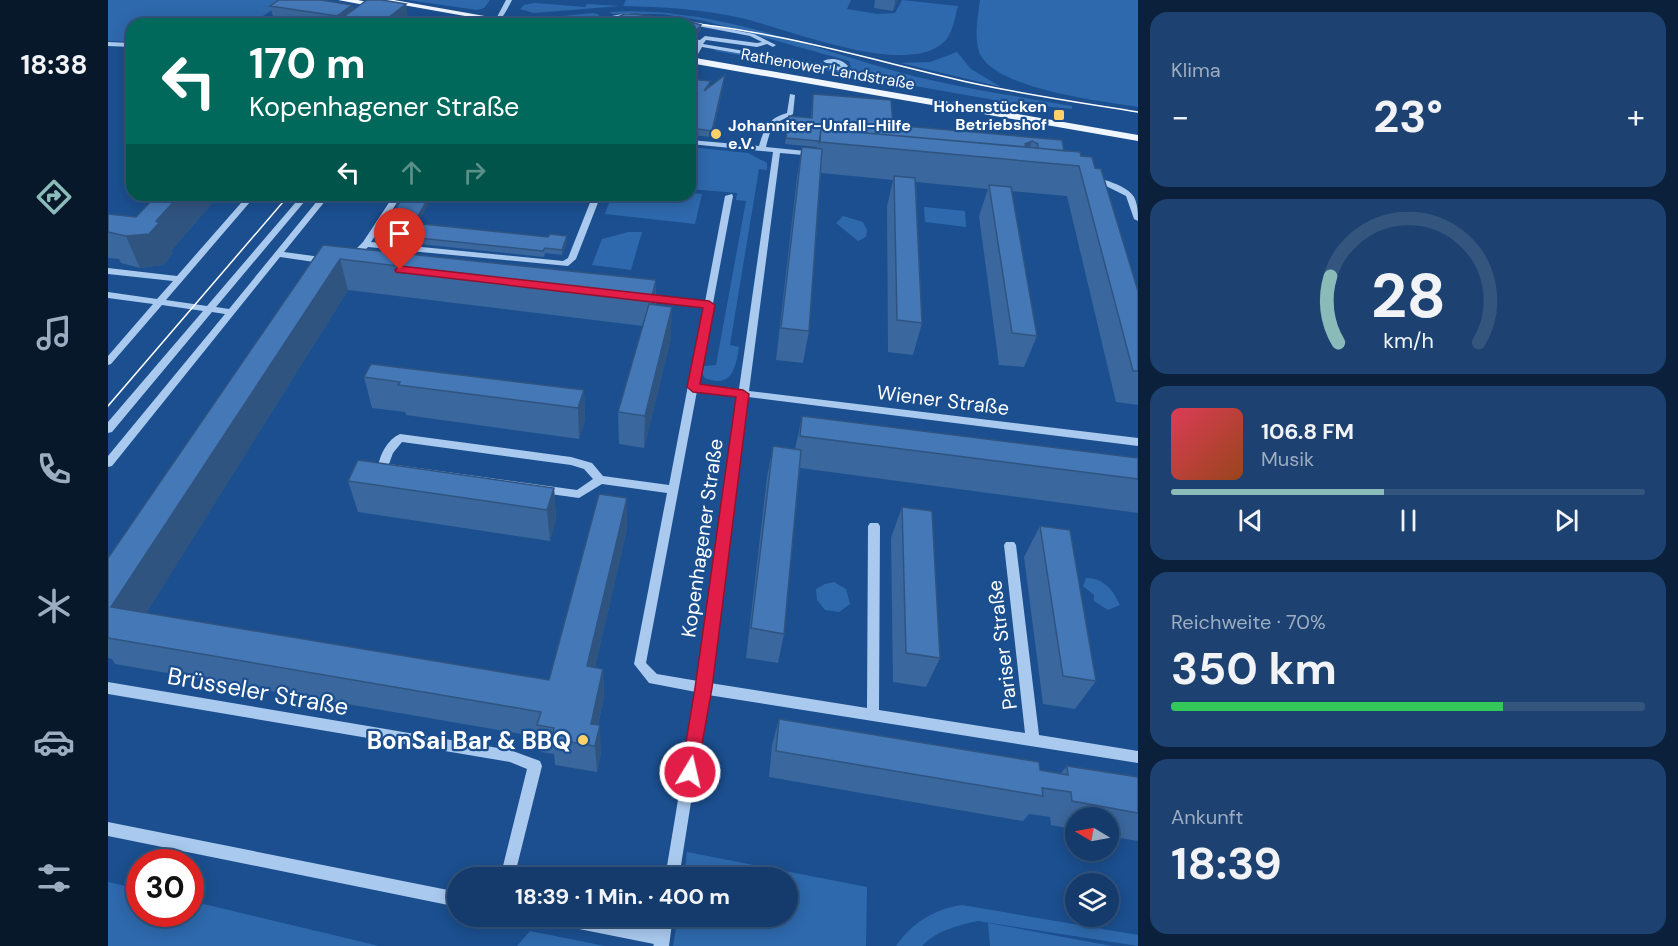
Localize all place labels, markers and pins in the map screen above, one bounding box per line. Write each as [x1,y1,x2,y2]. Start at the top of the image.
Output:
place label: Hohenstücken Betriebshof [934,96,1047,135]
marker: Hohenstücken Betriebshof [1052,108,1066,122]
place label: Johanniter-Unfall-Hilfe e.V. [728,115,911,154]
marker: Johanniter-Unfall-Hilfe e.V. [709,127,723,141]
pin [374,208,425,270]
place label: BonSai Bar & BBQ [367,725,571,756]
marker: BonSai Bar & BBQ [576,733,590,747]

